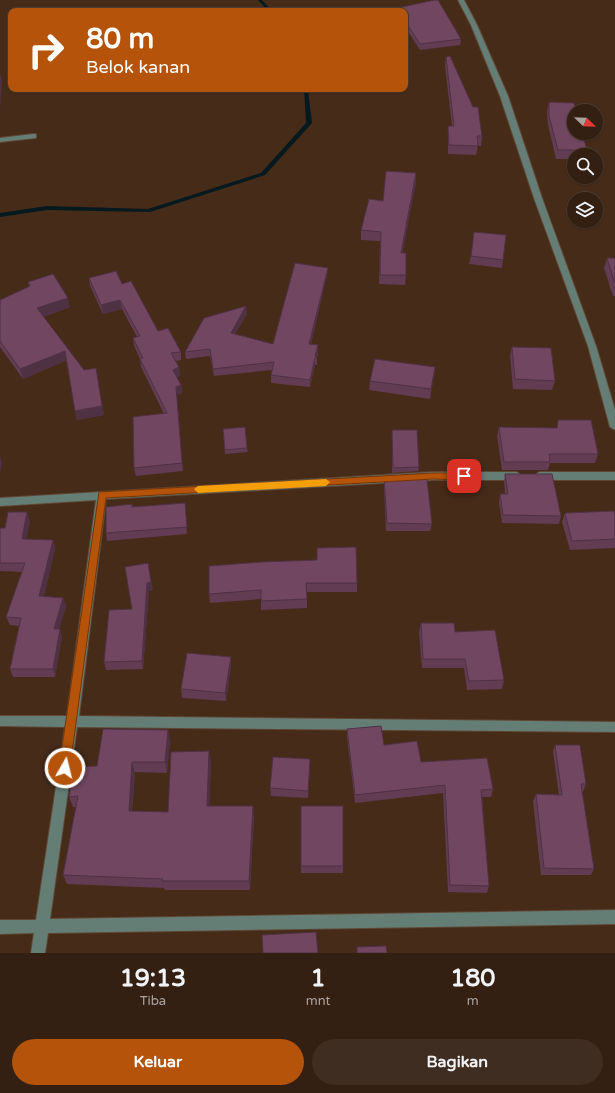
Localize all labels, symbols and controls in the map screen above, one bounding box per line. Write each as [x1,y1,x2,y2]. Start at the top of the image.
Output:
text: 80 m [86,22,154,56]
icon: right [20,24,72,76]
text: Belok kanan [86,56,190,78]
north arrow [567,104,603,140]
map controls [567,104,603,228]
button: search [567,148,603,184]
button: layers [567,192,603,228]
pin [447,459,481,493]
icon: arrive [453,465,475,487]
position arrow [44,747,86,789]
text: 19:13 [120,964,186,993]
text: 1 [311,964,326,993]
text: 180 [450,964,495,993]
text: Tiba [140,993,166,1009]
text: mnt [306,993,330,1009]
text: m [467,993,479,1009]
button: Keluar [12,1039,304,1085]
button: Bagikan [312,1039,603,1085]

